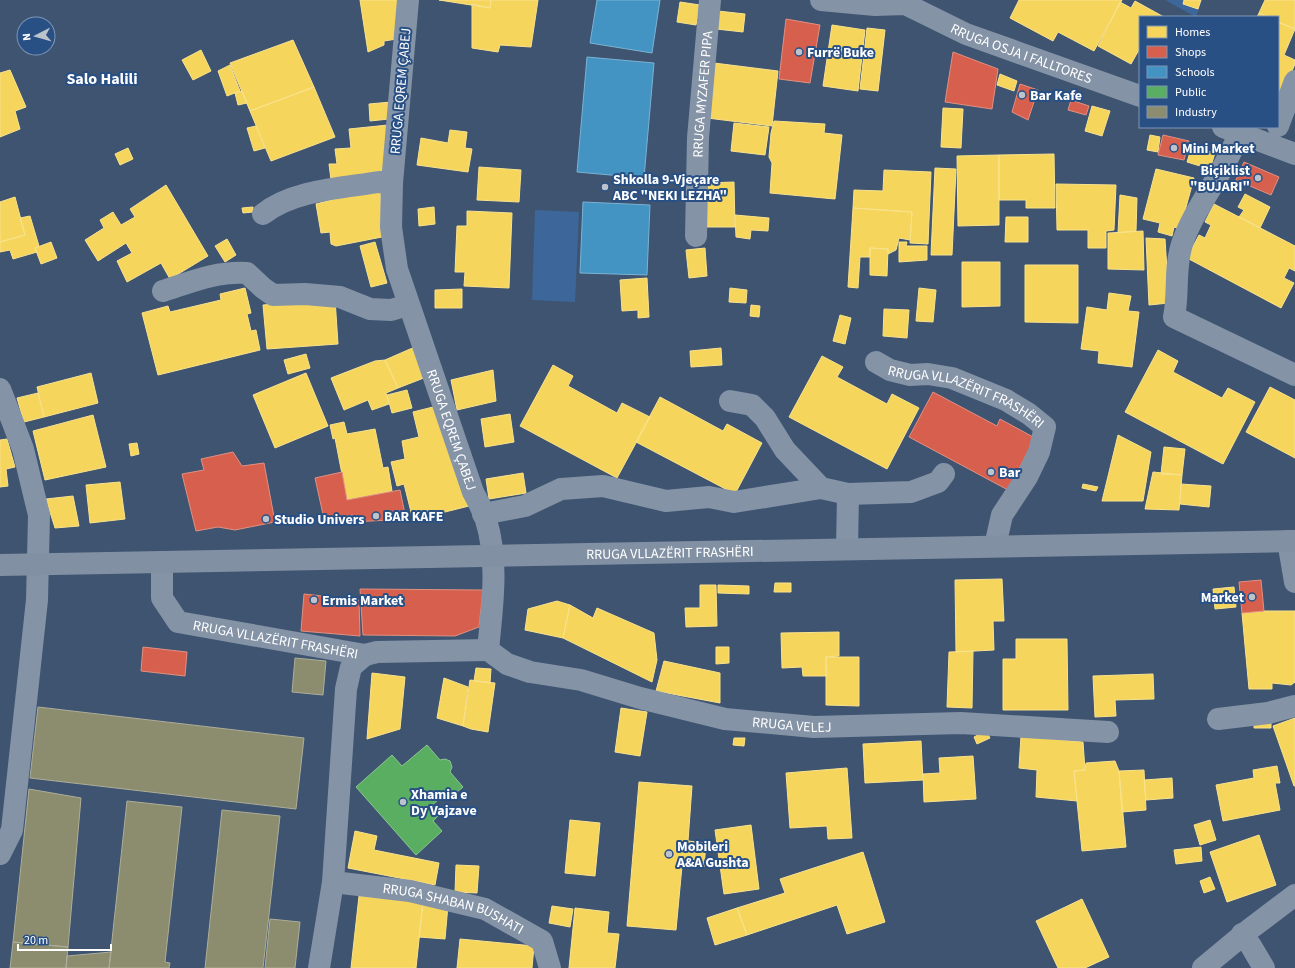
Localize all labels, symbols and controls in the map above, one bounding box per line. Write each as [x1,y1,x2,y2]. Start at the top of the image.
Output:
north arrow [16,16,56,56]
legend [1139,16,1279,128]
street label: RRUGA OSJA I FALLTORES [947,19,1095,89]
text: Homes [1175,24,1210,41]
street label: RRUGA EQREM ÇABEJ [386,27,416,155]
street label: RRUGA MYZAFER PIPA [689,30,718,158]
text: N [19,33,34,41]
place label: Furrë Buke [807,43,874,63]
text: Shops [1175,44,1206,61]
marker: Furrë Buke [794,47,804,57]
text: Schools [1175,64,1215,81]
district label: Salo Halili [66,68,138,90]
text: Public [1175,84,1207,101]
place label: Bar Kafe [1030,86,1082,106]
marker: Bar Kafe [1017,90,1027,100]
text: Industry [1175,104,1217,121]
place label: Mini Market [1182,139,1255,159]
marker: Mini Market [1169,143,1179,153]
place label: Biçiklist "BUJARI" [1190,161,1251,197]
place label: Shkolla 9-Vjeçare ABC "NEKI LEZHA" [612,170,727,206]
marker: Biçiklist "BUJARI" [1253,173,1263,183]
marker: Shkolla 9-Vjeçare ABC "NEKI LEZHA" [600,182,610,192]
street label: RRUGA VLLAZËRIT FRASHËRI [886,361,1048,433]
street label: RRUGA EQREM ÇABEJ [421,367,481,493]
place label: Bar [999,463,1021,483]
marker: Bar [986,467,996,477]
place label: BAR KAFE [384,507,443,527]
place label: Studio Univers [274,510,364,530]
marker: BAR KAFE [371,511,381,521]
marker: Studio Univers [261,514,271,524]
street label: RRUGA VLLAZËRIT FRASHËRI [586,542,754,565]
place label: Market [1201,588,1245,608]
place label: Ermis Market [322,591,404,611]
marker: Market [1247,592,1257,602]
marker: Ermis Market [309,595,319,605]
street label: RRUGA VLLAZËRIT FRASHËRI [191,616,360,665]
street label: RRUGA VELEJ [751,712,832,738]
place label: Xhamia e Dy Vajzave [411,785,477,821]
marker: Xhamia e Dy Vajzave [398,797,408,807]
place label: Mobileri A&A Gushta [676,837,749,873]
marker: Mobileri A&A Gushta [664,849,674,859]
street label: RRUGA SHABAN BUSHATI [382,879,527,940]
scale bar [18,926,111,952]
text: 20 m [24,932,48,949]

